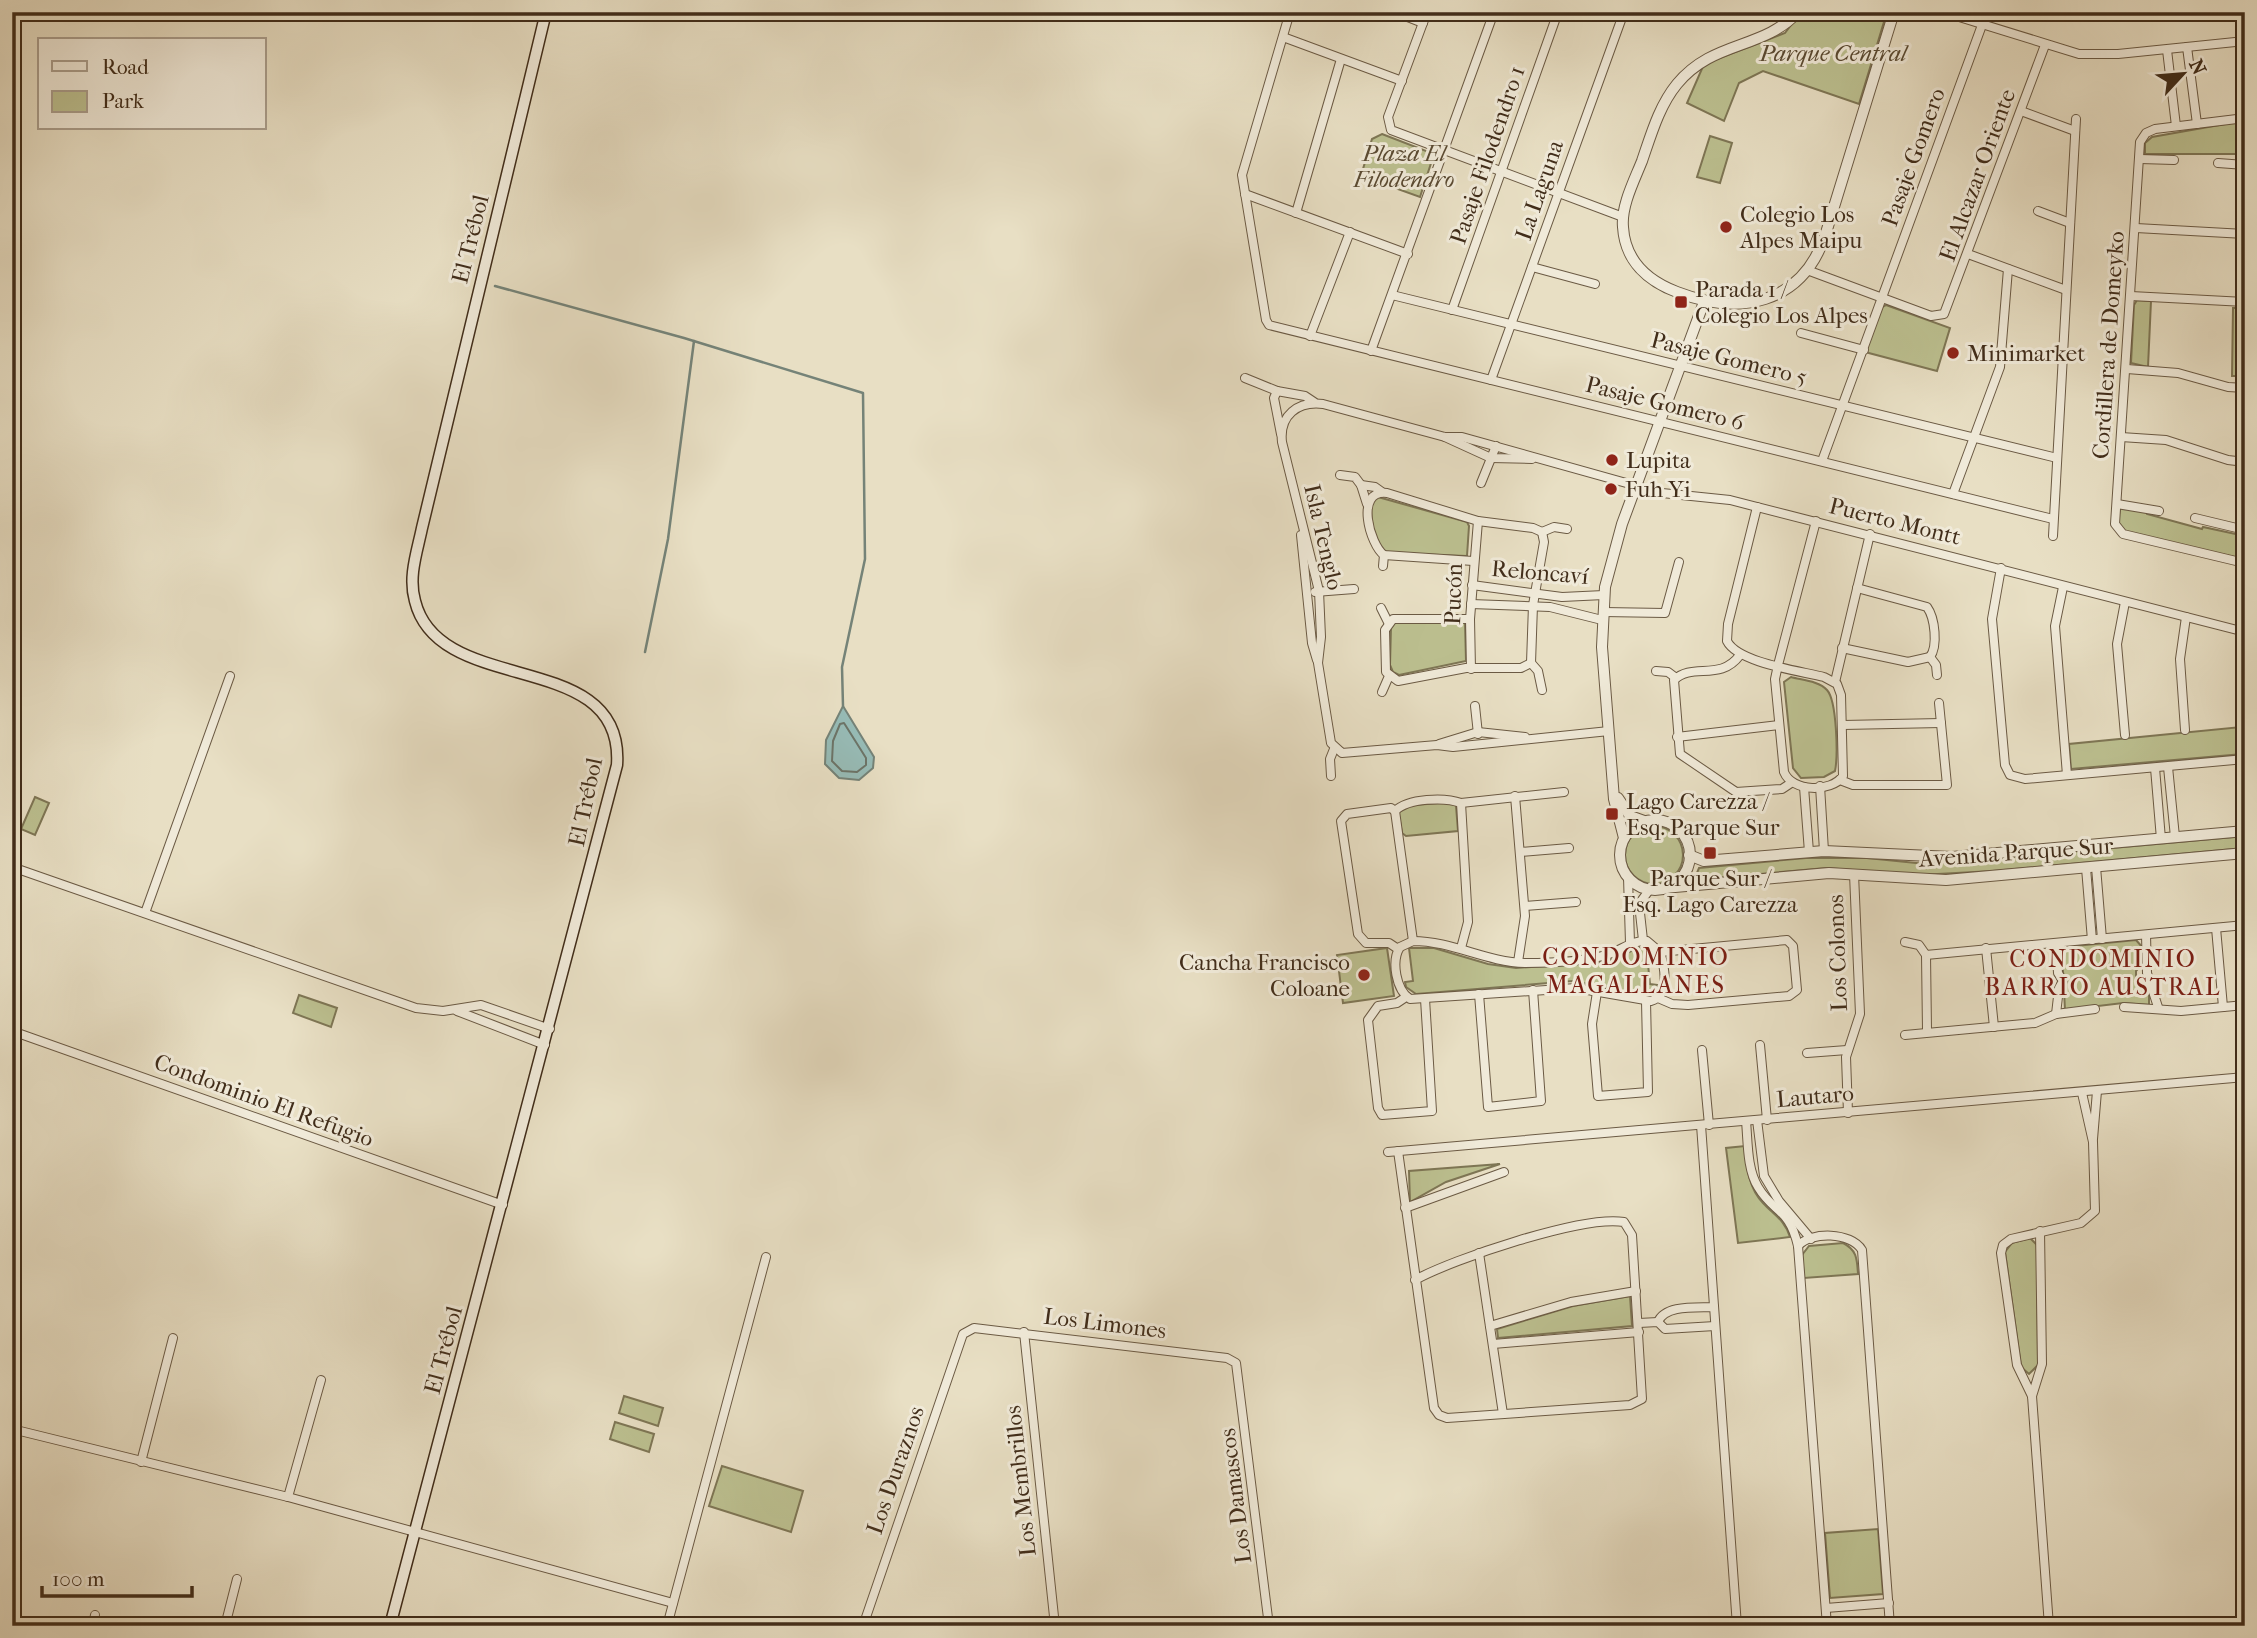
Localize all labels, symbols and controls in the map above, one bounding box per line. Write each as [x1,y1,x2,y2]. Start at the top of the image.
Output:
legend [38,38,266,130]
north arrow [2148,38,2218,108]
park label: Parque Central [1758,40,1909,67]
text: Road [102,55,149,79]
text: N [2184,56,2211,79]
street label: Pasaje Filodendro 1 [1444,63,1531,248]
street label: Pasaje Gomero [1876,84,1951,230]
street label: El Alcazar Oriente [1934,85,2021,265]
text: Park [102,89,144,113]
street label: La Laguna [1510,136,1569,244]
park label: Plaza El Filodendro [1352,140,1455,193]
street label: El Trébol [446,191,495,286]
place label: Colegio Los Alpes Maipu [1739,201,1862,254]
marker: Colegio Los Alpes Maipu [1718,219,1734,235]
street label: Cordillera de Domeyko [2087,230,2130,460]
place label: Parada 1 / Colegio Los Alpes [1695,276,1868,329]
marker: Parada 1 / Colegio Los Alpes [1673,294,1689,310]
street label: Pasaje Gomero 5 [1648,326,1810,391]
place label: Minimarket [1967,340,2085,367]
marker: Minimarket [1945,345,1961,361]
street label: Pasaje Gomero 6 [1583,371,1747,436]
place label: Lupita [1626,447,1691,474]
marker: Lupita [1604,452,1620,468]
place label: Fuh Yi [1625,476,1691,503]
marker: Fuh Yi [1603,481,1619,497]
street label: Isla Tenglo [1298,482,1349,593]
street label: Puerto Montt [1826,492,1964,551]
street label: Reloncaví [1490,555,1590,590]
street label: Pucón [1439,562,1468,625]
street label: El Trébol [563,755,608,849]
place label: Lago Carezza / Esq. Parque Sur [1626,788,1780,841]
marker: Lago Carezza / Esq. Parque Sur [1604,806,1620,822]
street label: Avenida Parque Sur [1917,832,2114,873]
marker: Parque Sur / Esq. Lago Carezza [1702,845,1718,861]
place label: Parque Sur / Esq. Lago Carezza [1622,865,1798,918]
street label: Los Colonos [1822,894,1853,1012]
district label: CONDOMINIO MAGALLANES [1542,943,1730,999]
district label: CONDOMINIO BARRIO AUSTRAL [1985,945,2221,1001]
place label: Cancha Francisco Coloane [1179,949,1350,1002]
marker: Cancha Francisco Coloane [1356,967,1372,983]
street label: Condominio El Refugio [150,1048,377,1153]
street label: Lautaro [1775,1080,1855,1113]
street label: El Trébol [419,1302,468,1397]
street label: Los Limones [1042,1303,1168,1344]
street label: Los Duraznos [861,1403,930,1538]
street label: Los Membrillos [999,1404,1042,1558]
street label: Los Damascos [1214,1427,1257,1565]
scale bar [42,1554,192,1598]
text: 100 m [52,1567,105,1591]

